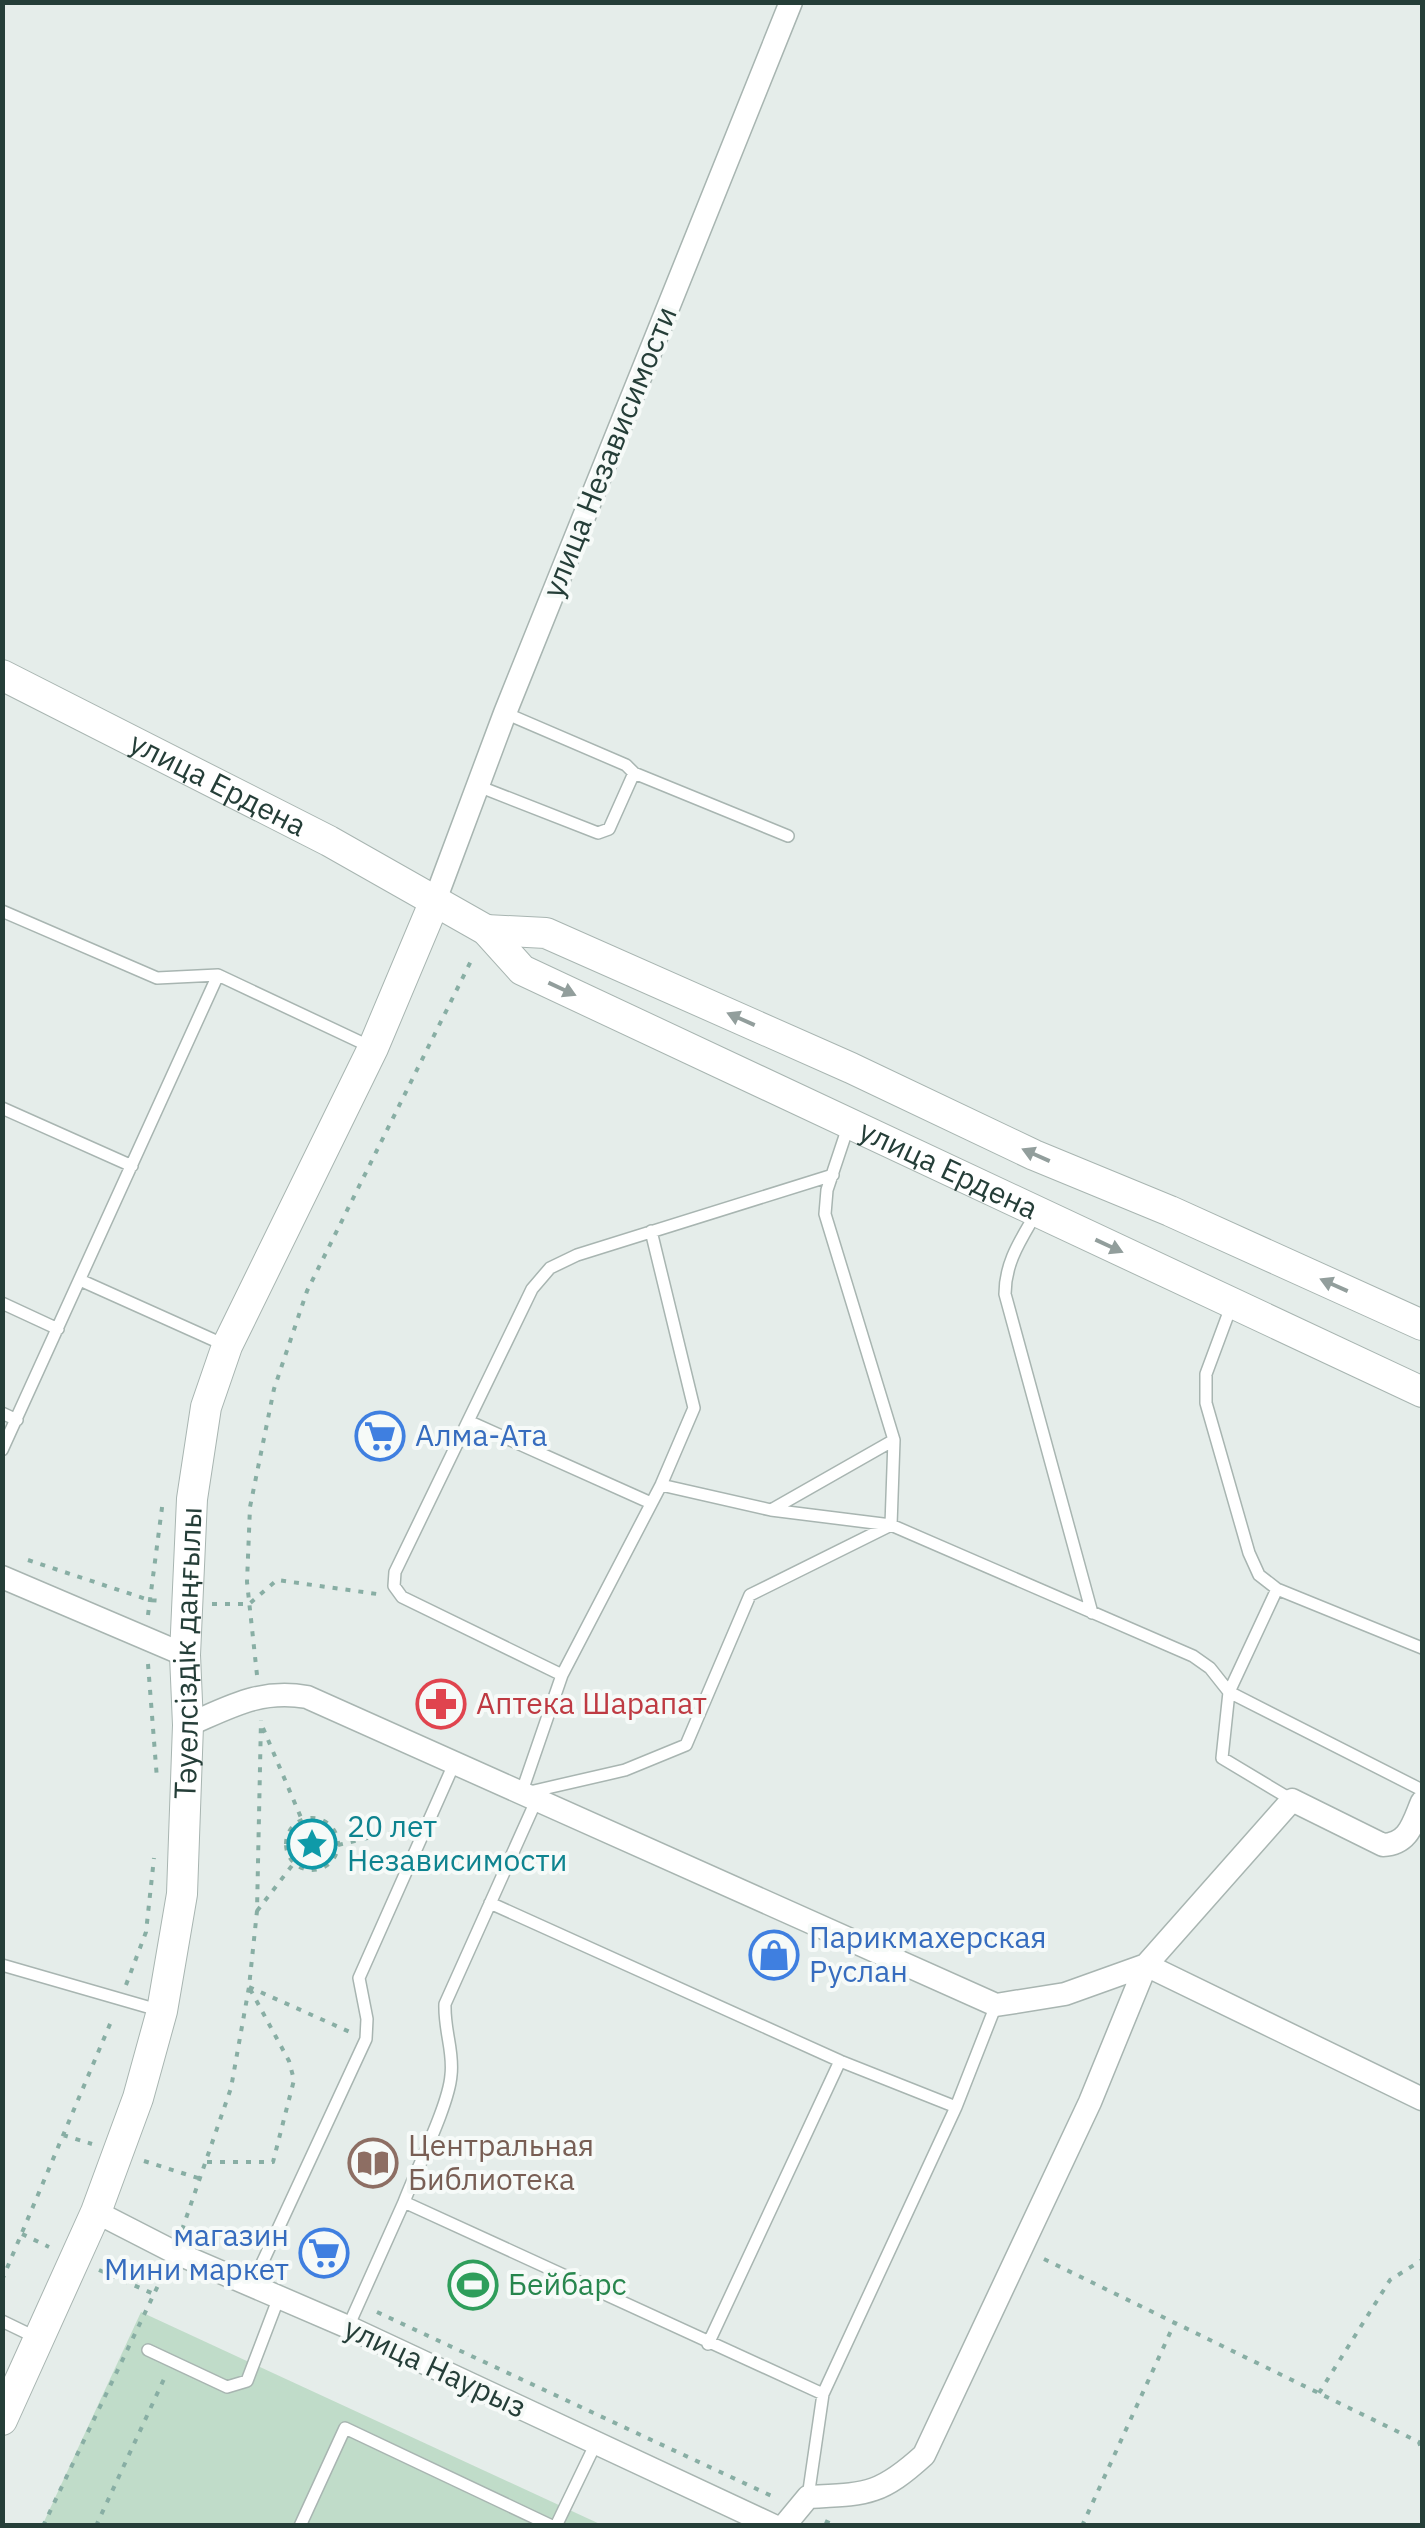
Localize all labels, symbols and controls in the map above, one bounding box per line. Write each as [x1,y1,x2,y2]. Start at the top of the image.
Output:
street label: улица Независимости [532,300,685,603]
street label: улица Ердена [124,722,313,844]
one-way arrow [548,980,577,997]
one-way arrow [726,1011,756,1027]
street label: улица Ердена [853,1110,1045,1227]
one-way arrow [1021,1147,1051,1163]
one-way arrow [1095,1237,1124,1254]
one-way arrow [1319,1277,1349,1293]
supermarket icon: Алма-Ата [354,1410,406,1462]
place label: Алма-Ата [415,1415,548,1454]
street label: Тәуелсіздік даңғылы [164,1506,210,1800]
pharmacy icon: Аптека Шарапат [415,1678,467,1730]
place label: Аптека Шарапат [476,1683,707,1722]
place label: 20 лет Независимости [347,1806,567,1879]
place icon: 20 лет Независимости [286,1818,338,1870]
place label: Парикмахерская Руслан [809,1917,1046,1990]
shop icon: Парикмахерская Руслан [748,1929,800,1981]
place label: Центральная Библиотека [408,2125,594,2198]
library icon: Центральная Библиотека [347,2137,399,2189]
place label: магазин Мини маркет [104,2215,289,2288]
supermarket icon: магазин Мини маркет [298,2227,350,2279]
sports icon: Бейбарс [447,2259,499,2311]
place label: Бейбарс [508,2264,627,2303]
street label: улица Наурыз [338,2307,533,2426]

